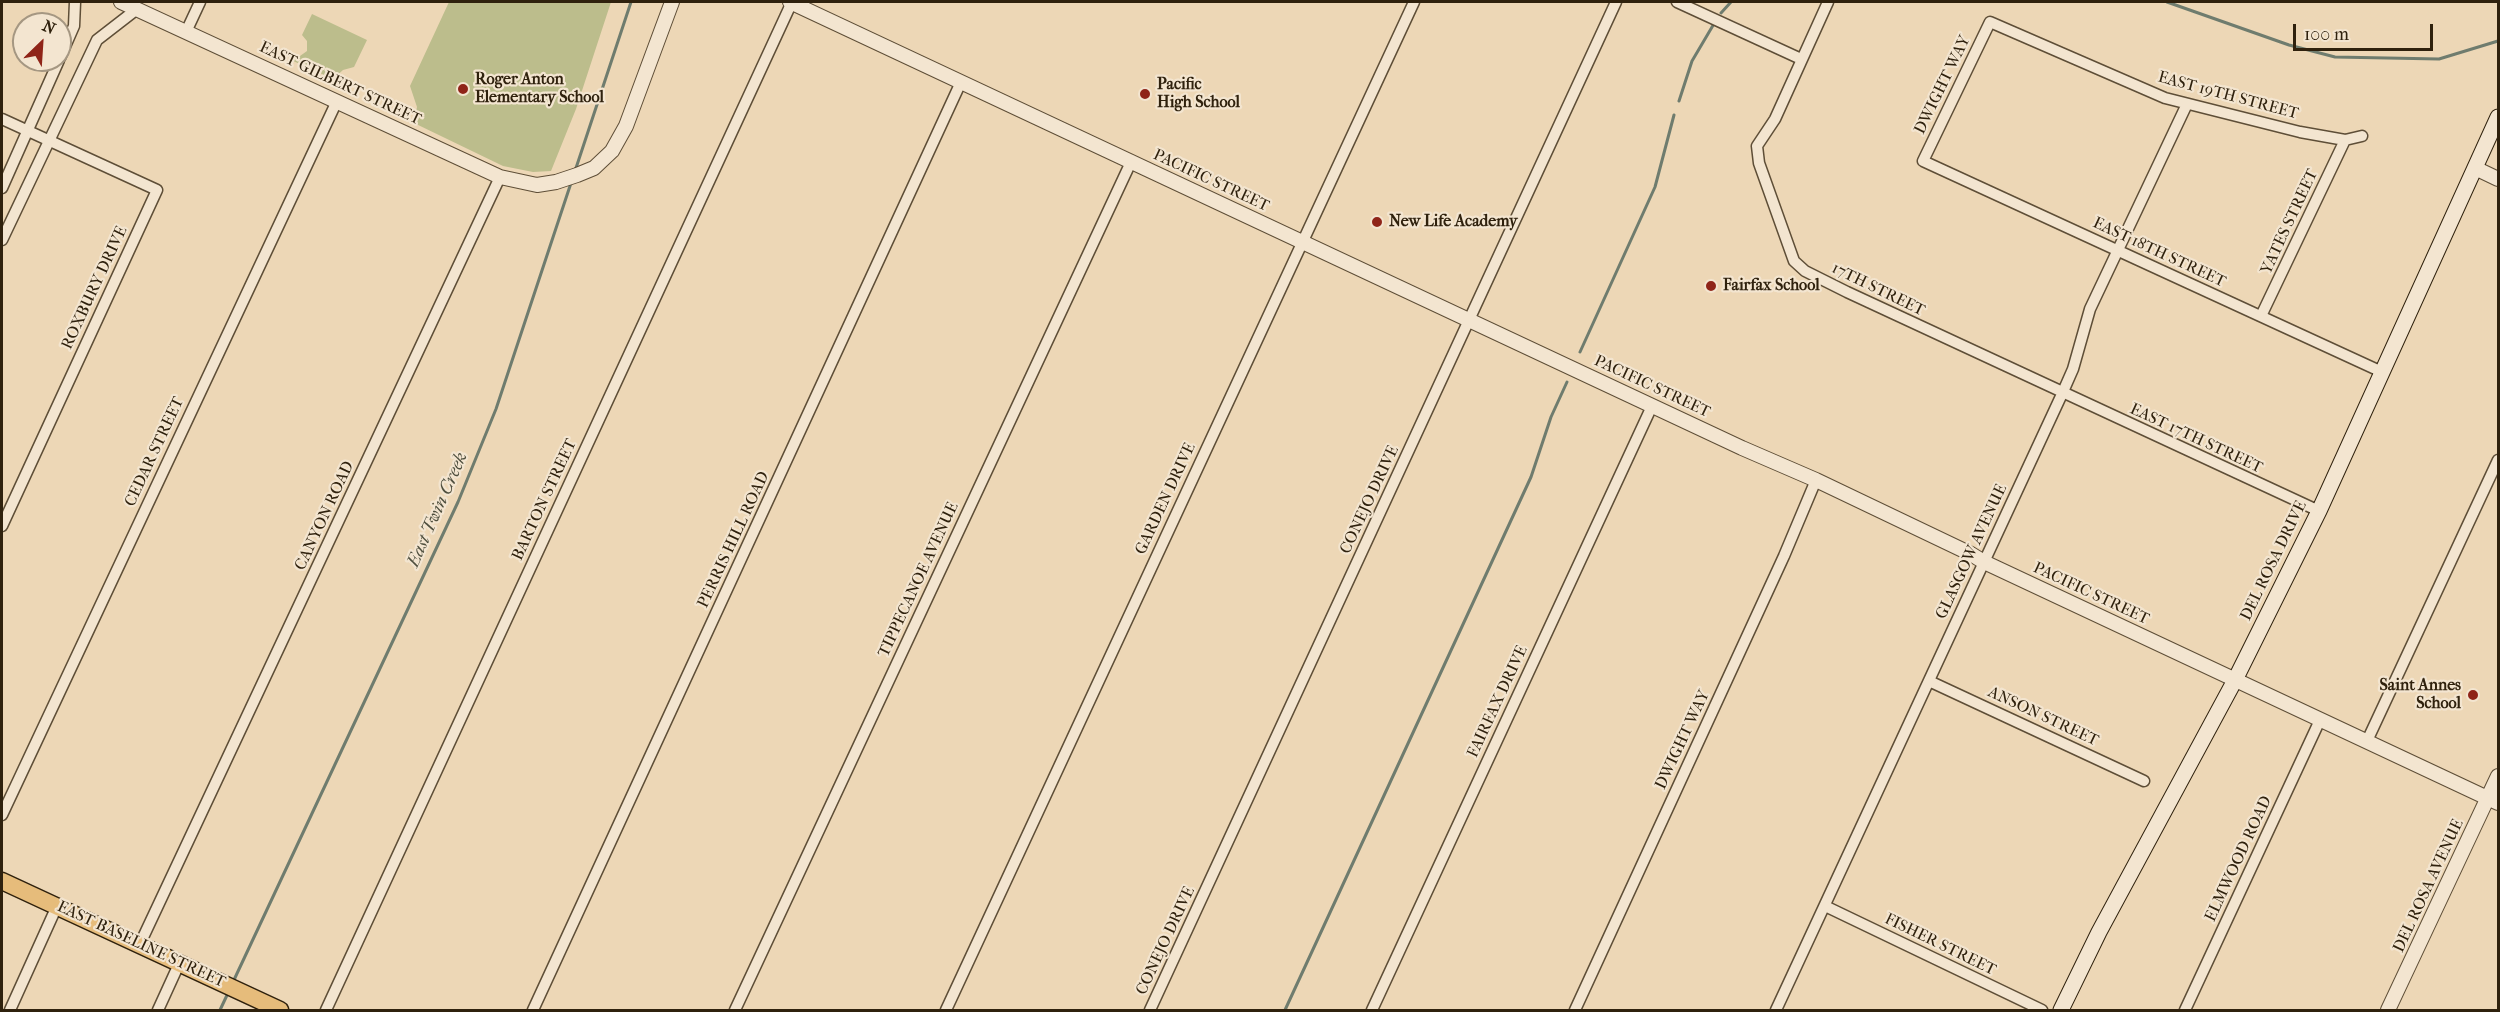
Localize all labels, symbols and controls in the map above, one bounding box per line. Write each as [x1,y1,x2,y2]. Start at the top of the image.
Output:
north arrow [12,12,72,72]
scale bar [2296,12,2436,50]
text: N [39,16,58,38]
text: 100 m [2304,24,2349,45]
street label: DWIGHT WAY [1911,33,1975,137]
street label: EAST GILBERT STREET [256,38,424,130]
street label: EAST 19TH STREET [2156,68,2300,124]
place label: Roger Anton Elementary School [475,70,604,108]
place label: Pacific High School [1157,75,1240,113]
marker: Roger Anton Elementary School [456,82,470,96]
marker: Pacific High School [1138,87,1152,101]
street label: PACIFIC STREET [1150,146,1272,216]
street label: YATES STREET [2257,166,2323,278]
place label: New Life Academy [1389,212,1518,232]
street label: EAST 18TH STREET [2090,214,2228,292]
marker: New Life Academy [1370,215,1384,229]
street label: ROXBURY DRIVE [58,223,132,353]
street label: 17TH STREET [1828,259,1928,321]
place label: Fairfax School [1723,276,1820,296]
marker: Fairfax School [1704,279,1718,293]
street label: PACIFIC STREET [1591,352,1713,422]
street label: CEDAR STREET [121,394,189,510]
street label: EAST 17TH STREET [2127,400,2265,478]
street label: BARTON STREET [508,436,582,564]
street label: GARDEN DRIVE [1132,440,1200,558]
street label: CONEJO DRIVE [1337,443,1403,557]
water label: East Twin Creek [403,449,473,571]
street label: CANYON ROAD [291,458,359,574]
street label: PERRIS HILL ROAD [694,469,774,611]
street label: GLASGOW AVENUE [1932,482,2012,622]
street label: DEL ROSA DRIVE [2237,498,2311,624]
street label: TIPPECANOE AVENUE [875,499,963,661]
street label: PACIFIC STREET [2030,559,2152,629]
street label: FAIRFAX DRIVE [1464,643,1532,761]
place label: Saint Annes School [2380,676,2461,714]
street label: ANSON STREET [1985,683,2101,751]
street label: DWIGHT WAY [1652,687,1714,793]
marker: Saint Annes School [2466,688,2480,702]
street label: ELMWOOD ROAD [2202,793,2276,925]
street label: DEL ROSA AVENUE [2390,816,2468,956]
street label: CONEJO DRIVE [1133,884,1199,998]
street label: EAST BASELINE STREET [54,898,228,992]
street label: FISHER STREET [1881,910,1999,980]

